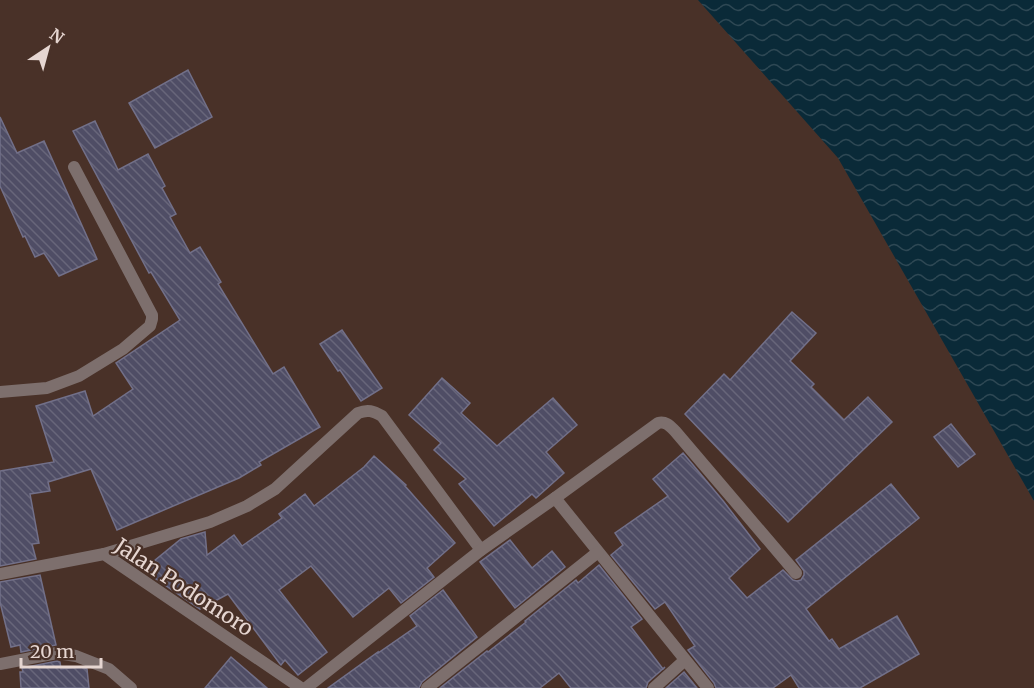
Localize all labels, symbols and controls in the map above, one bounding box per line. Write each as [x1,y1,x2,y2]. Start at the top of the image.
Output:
north arrow [18,18,78,78]
text: N [46,24,68,48]
street label: Jalan Podomoro [109,532,259,642]
scale bar [21,631,100,669]
text: 20 m [30,640,74,663]

